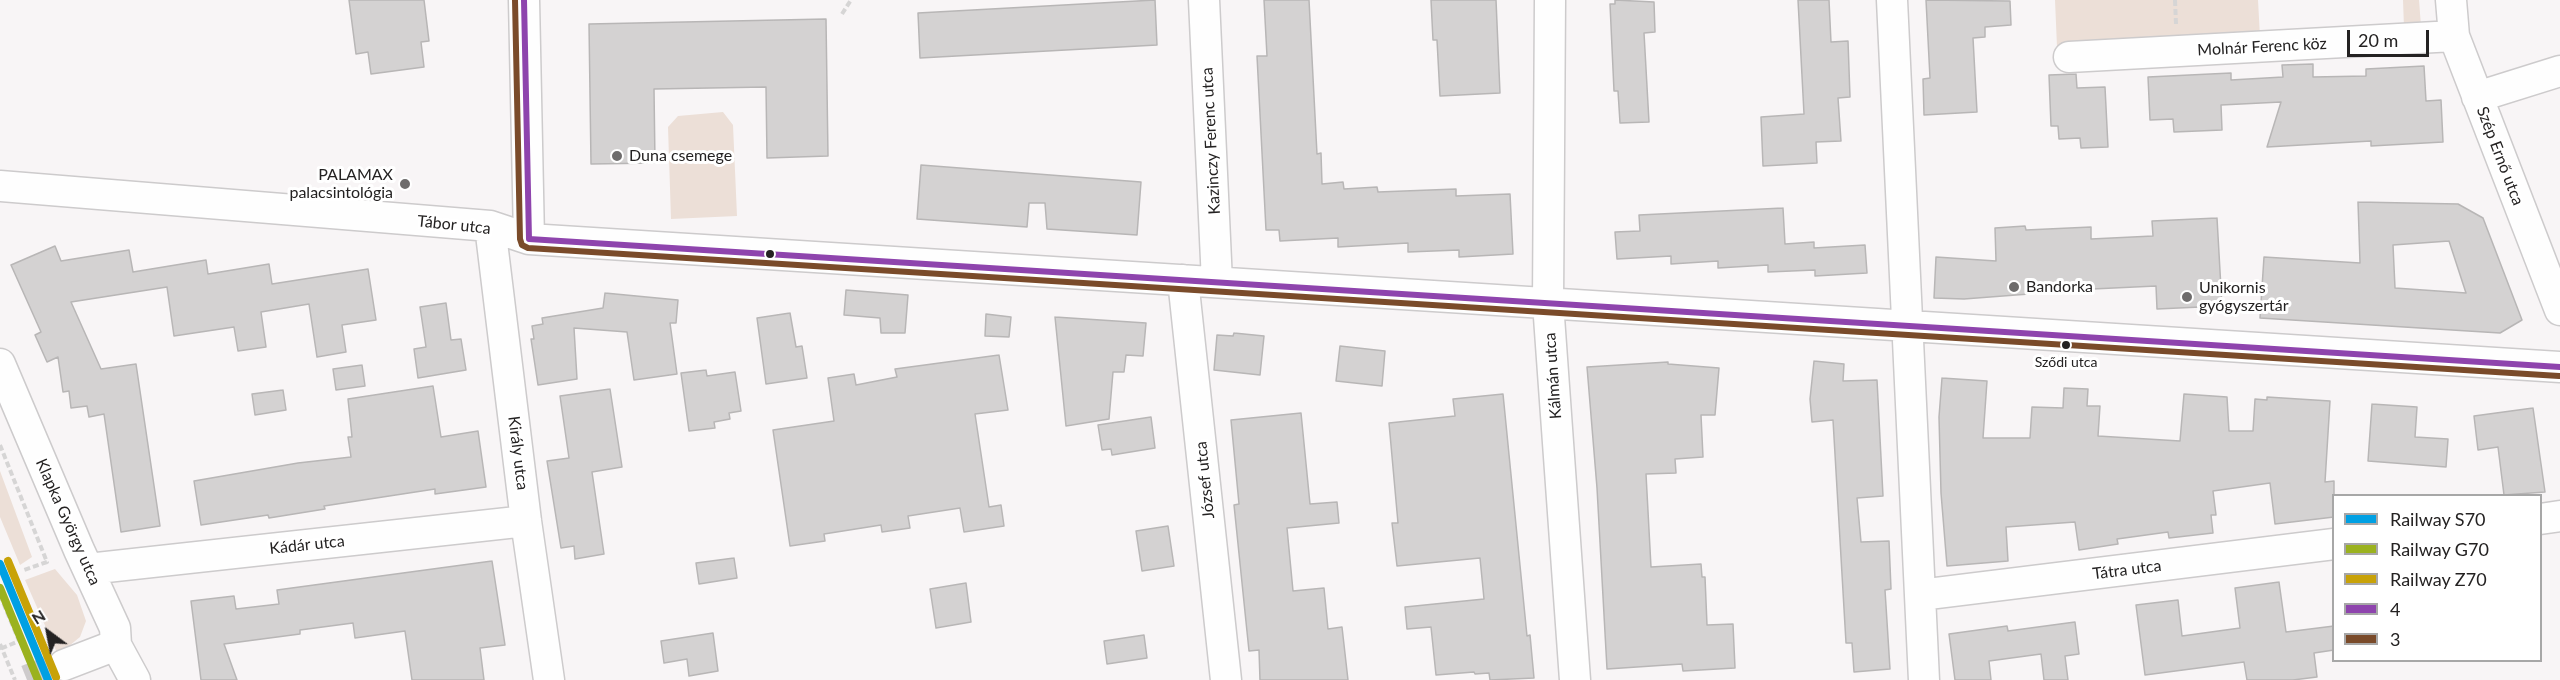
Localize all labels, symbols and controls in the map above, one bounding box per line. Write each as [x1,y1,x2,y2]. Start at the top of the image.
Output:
scale bar [2350,18,2432,56]
text: 20 m [2358,29,2398,51]
street label: Molnár Ferenc köz [2197,34,2327,60]
street label: Kazinczy Ferenc utca [1198,67,1224,215]
street label: Szép Ernő utca [2472,104,2528,208]
place label: Duna csemege [629,146,732,166]
marker: Duna csemege [610,149,624,163]
place label: PALAMAX palacsintológia [289,165,393,203]
marker: PALAMAX palacsintológia [398,177,412,191]
street label: Tábor utca [416,212,492,238]
unlabelled marker [764,248,776,260]
place label: Bandorka [2026,277,2093,297]
place label: Unikornis gyógyszertár [2199,278,2289,316]
marker: Bandorka [2007,280,2021,294]
marker: Unikornis gyógyszertár [2180,290,2194,304]
street label: Kálmán utca [1540,332,1566,420]
marker: Sződi utca [2060,339,2072,351]
place label: Sződi utca [2035,354,2097,370]
street label: Király utca [504,415,532,491]
street label: József utca [1191,440,1219,520]
street label: Klapka György utca [31,456,105,588]
legend [2332,494,2542,662]
text: Railway S70 [2390,508,2486,530]
street label: Kádár utca [268,532,346,558]
text: Railway G70 [2390,538,2489,560]
street label: Tátra utca [2092,556,2162,584]
text: Railway Z70 [2390,568,2487,590]
text: 4 [2390,598,2400,620]
north arrow [18,602,78,662]
text: N [28,605,48,628]
text: 3 [2390,628,2400,650]

